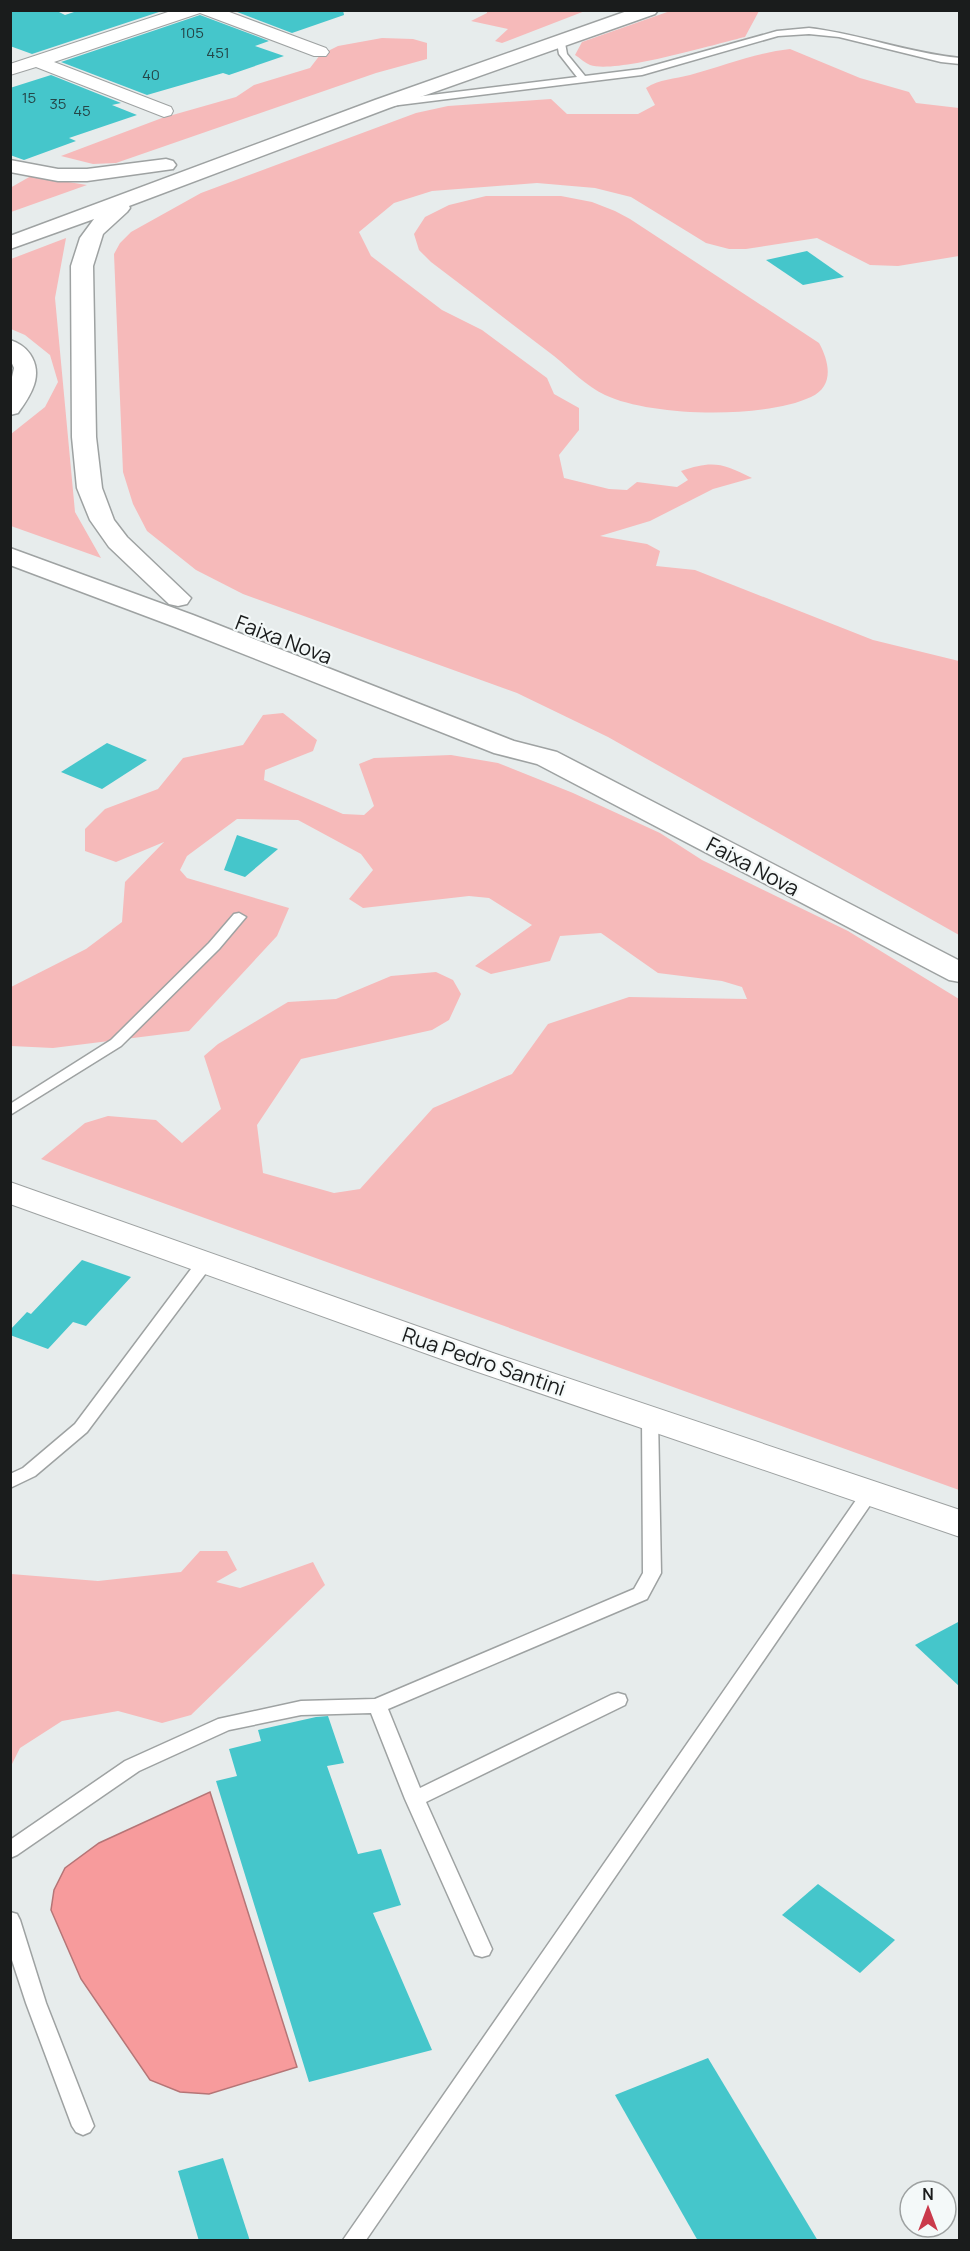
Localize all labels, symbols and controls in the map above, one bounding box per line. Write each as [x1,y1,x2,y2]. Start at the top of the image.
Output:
house number: 105 [180,22,204,43]
house number: 451 [206,42,230,63]
house number: 40 [142,64,160,85]
house number: 15 [22,87,36,108]
house number: 35 [50,93,66,114]
house number: 45 [73,100,91,121]
street label: Faixa Nova [232,608,336,670]
street label: Faixa Nova [702,830,804,902]
street label: Rua Pedro Santini [399,1320,569,1402]
north arrow [898,2179,958,2239]
text: N [922,2183,934,2205]

